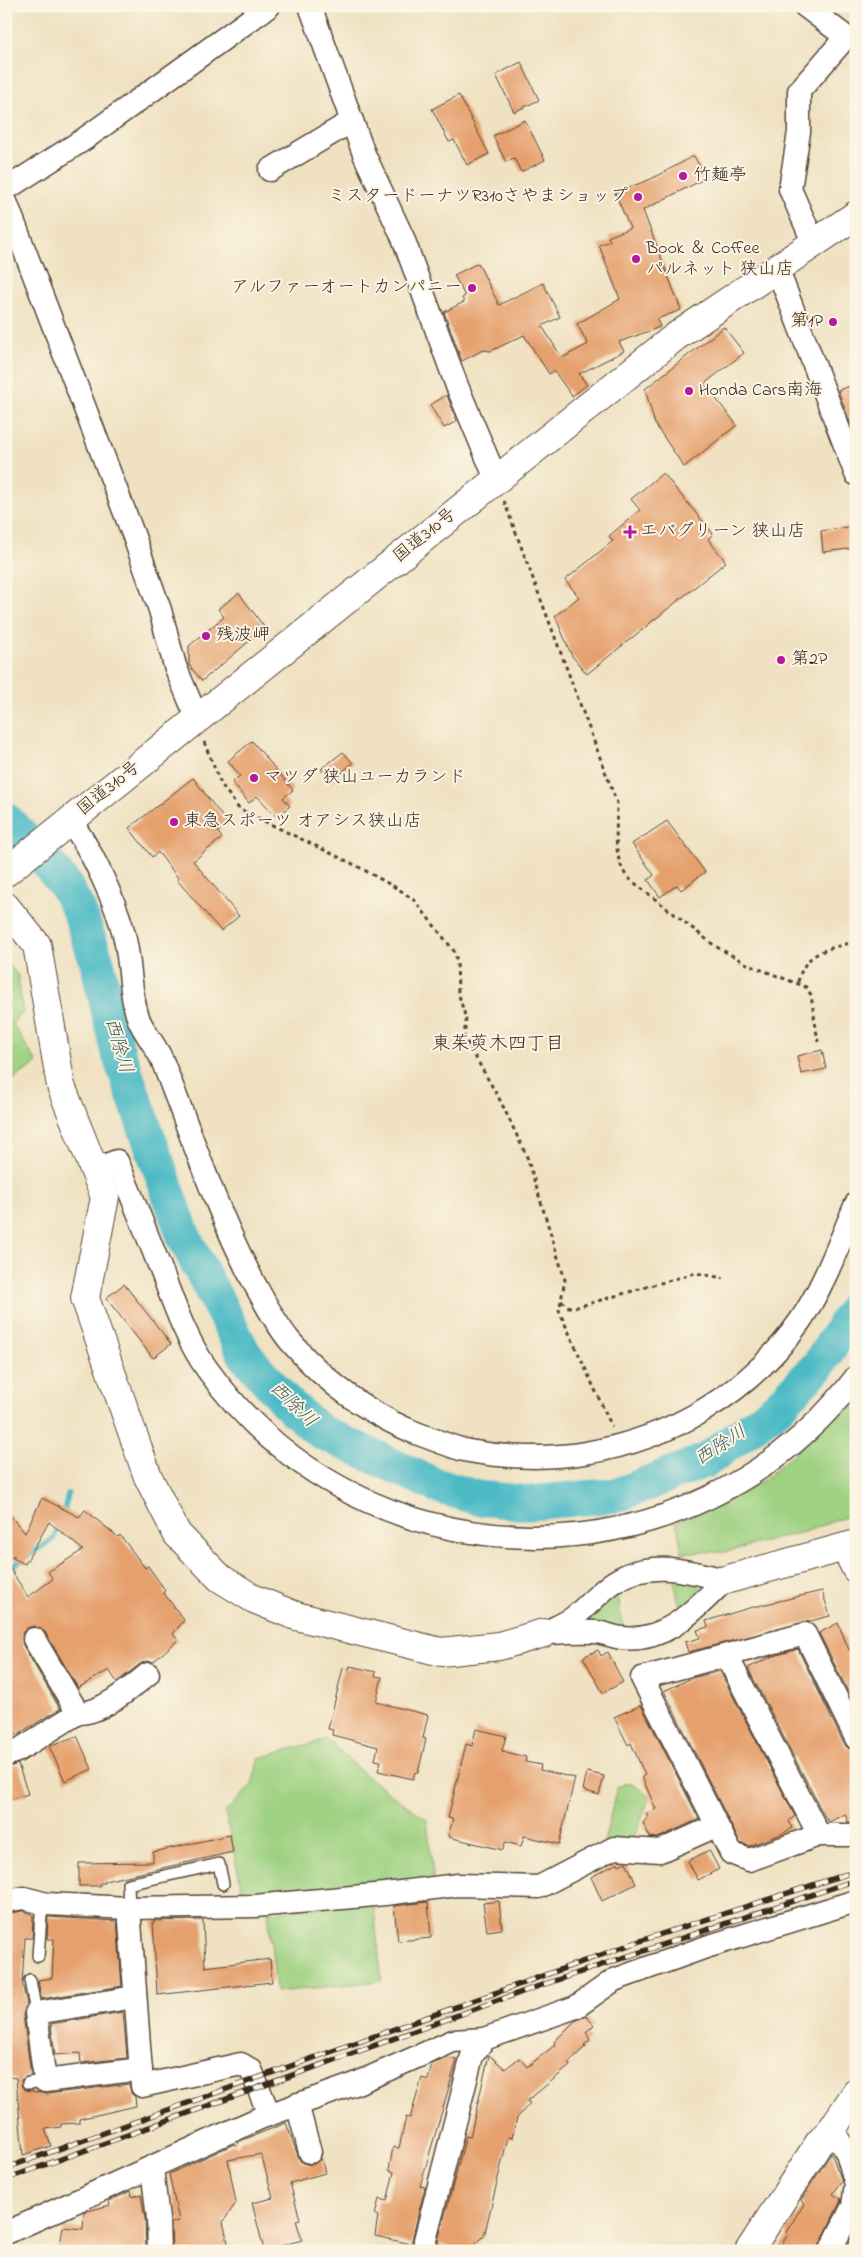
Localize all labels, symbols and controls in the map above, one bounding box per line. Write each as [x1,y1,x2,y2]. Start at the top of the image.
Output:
place label: 竹麺亭 [693,163,747,189]
marker: 竹麺亭 [677,170,689,182]
place label: ミスタードーナツR310さやまショップ [327,184,628,210]
marker: ミスタードーナツR310さやまショップ [632,191,644,203]
place label: Book ＆ Coffee パルネット 狭山店 [645,236,794,283]
marker: Book ＆ Coffee パルネット 狭山店 [630,253,642,265]
place label: アルファーオートカンパニー [231,275,462,301]
marker: アルファーオートカンパニー [466,282,478,294]
place label: 第1P [790,309,824,335]
marker: 第1P [827,316,839,328]
place label: Honda Cars南海 [699,378,822,404]
marker: Honda Cars南海 [683,385,695,397]
street label: 国道310号 [388,502,462,570]
place label: エバグリーン 狭山店 [640,519,805,545]
marker: エバグリーン 狭山店 [624,526,636,538]
place label: 残波岬 [216,623,270,649]
marker: 残波岬 [200,630,212,642]
place label: 第2P [791,647,828,673]
marker: 第2P [775,654,787,666]
street label: 国道310号 [72,755,146,823]
place label: マツダ 狭山ユーカランド [264,765,466,791]
marker: マツダ 狭山ユーカランド [248,772,260,784]
place label: 東急スポーツ オアシス狭山店 [184,809,422,835]
marker: 東急スポーツ オアシス狭山店 [168,816,180,828]
water label: 西除川 [97,1015,139,1077]
district label: 東茱萸木四丁目 [431,1031,565,1058]
water label: 西除川 [263,1375,323,1435]
water label: 西除川 [690,1419,752,1473]

